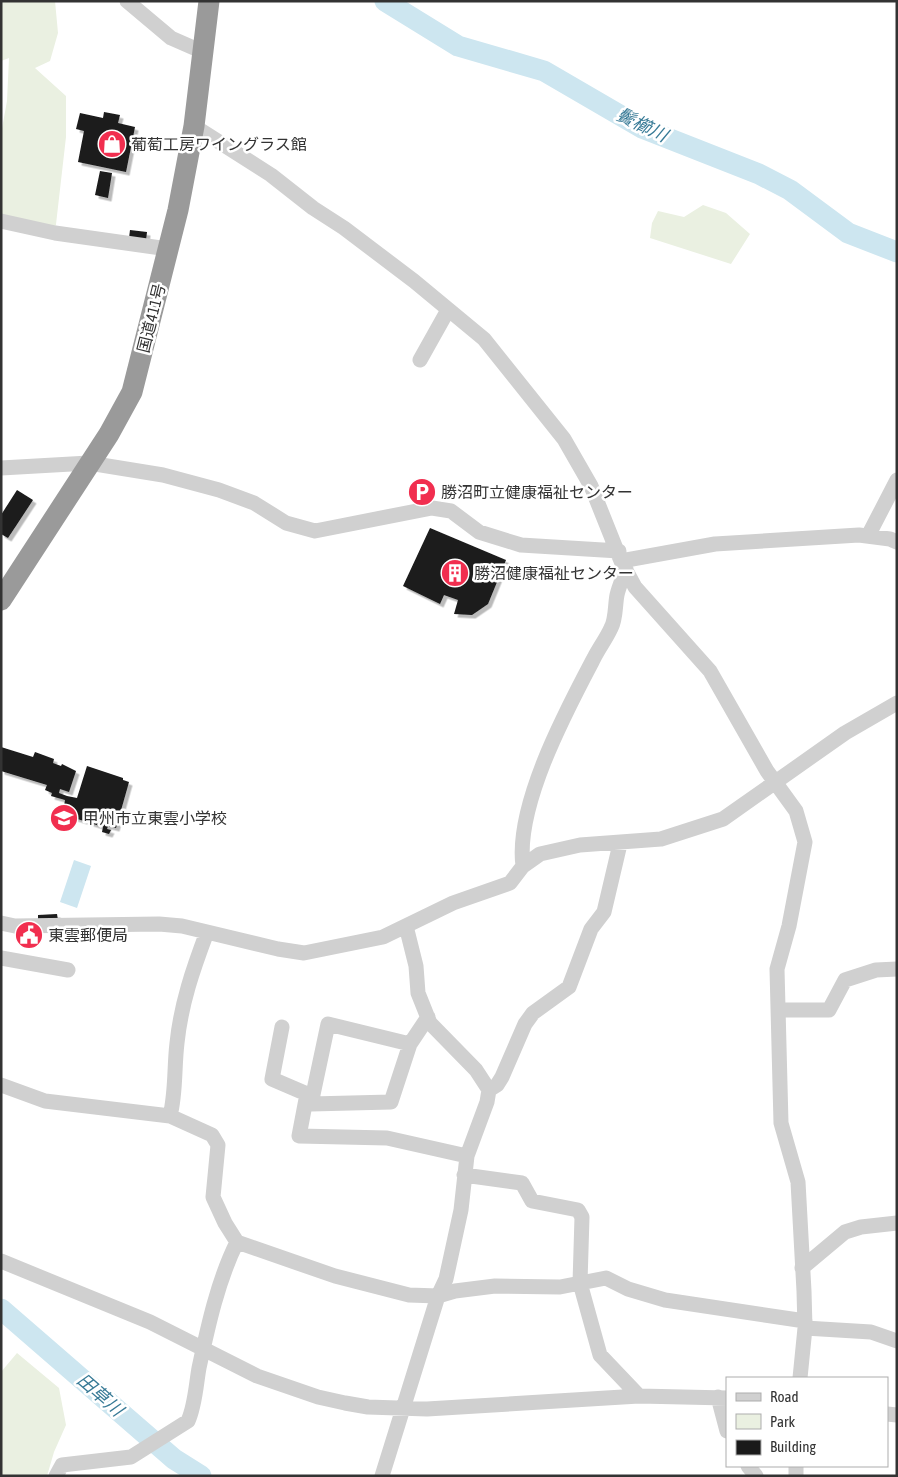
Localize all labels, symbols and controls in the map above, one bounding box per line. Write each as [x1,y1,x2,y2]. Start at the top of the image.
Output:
water label: 鬢櫛川 [613,103,673,147]
shop icon: 葡萄工房ワイングラス館 [97,129,127,159]
place label: 葡萄工房ワイングラス館 [131,135,307,153]
street label: 国道411号 [134,282,168,354]
parking icon: 勝沼町立健康福祉センター [407,477,437,507]
place label: 勝沼町立健康福祉センター [441,483,633,501]
building icon: 勝沼健康福祉センター [440,558,470,588]
place label: 勝沼健康福祉センター [474,564,634,582]
school or university icon: 甲州市立東雲小学校 [49,803,79,833]
place label: 甲州市立東雲小学校 [83,809,227,827]
public building icon: 東雲郵便局 [14,920,44,950]
place label: 東雲郵便局 [48,926,128,944]
water label: 田草川 [73,1369,129,1422]
legend [726,1377,888,1467]
text: Road [770,1388,799,1405]
text: Park [770,1413,795,1430]
text: Building [770,1438,816,1455]

